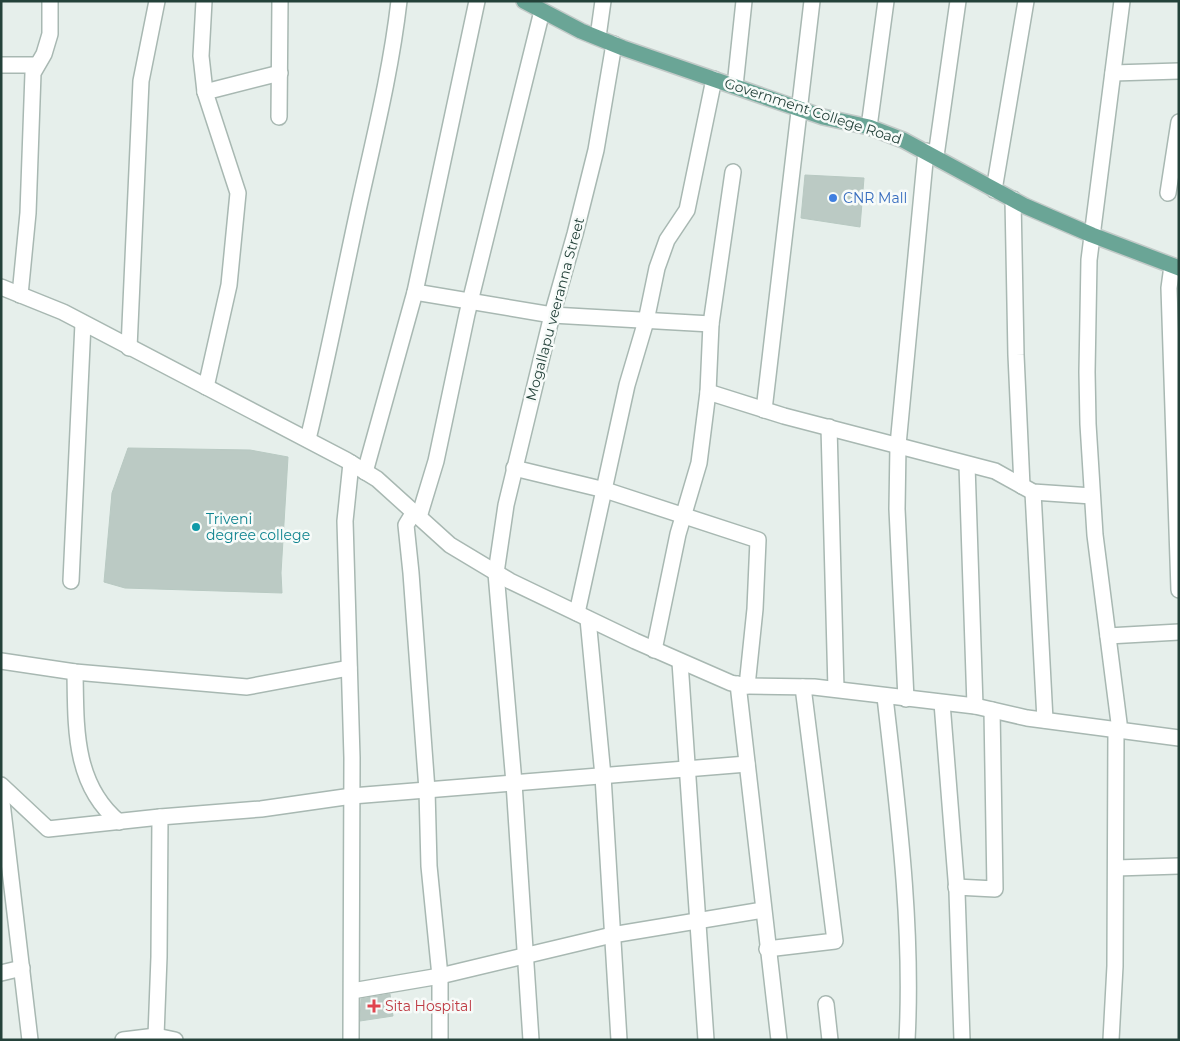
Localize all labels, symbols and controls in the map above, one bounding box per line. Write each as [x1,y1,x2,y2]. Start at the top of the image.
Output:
street label: Government College Road [722,74,904,148]
place label: CNR Mall [843,189,907,207]
marker: CNR Mall [827,192,839,204]
street label: Mogallapu veeranna Street [522,215,588,403]
place label: Triveni degree college [206,510,310,544]
marker: Triveni degree college [190,521,202,533]
place label: Sita Hospital [385,997,472,1015]
marker: Sita Hospital [367,999,381,1013]

